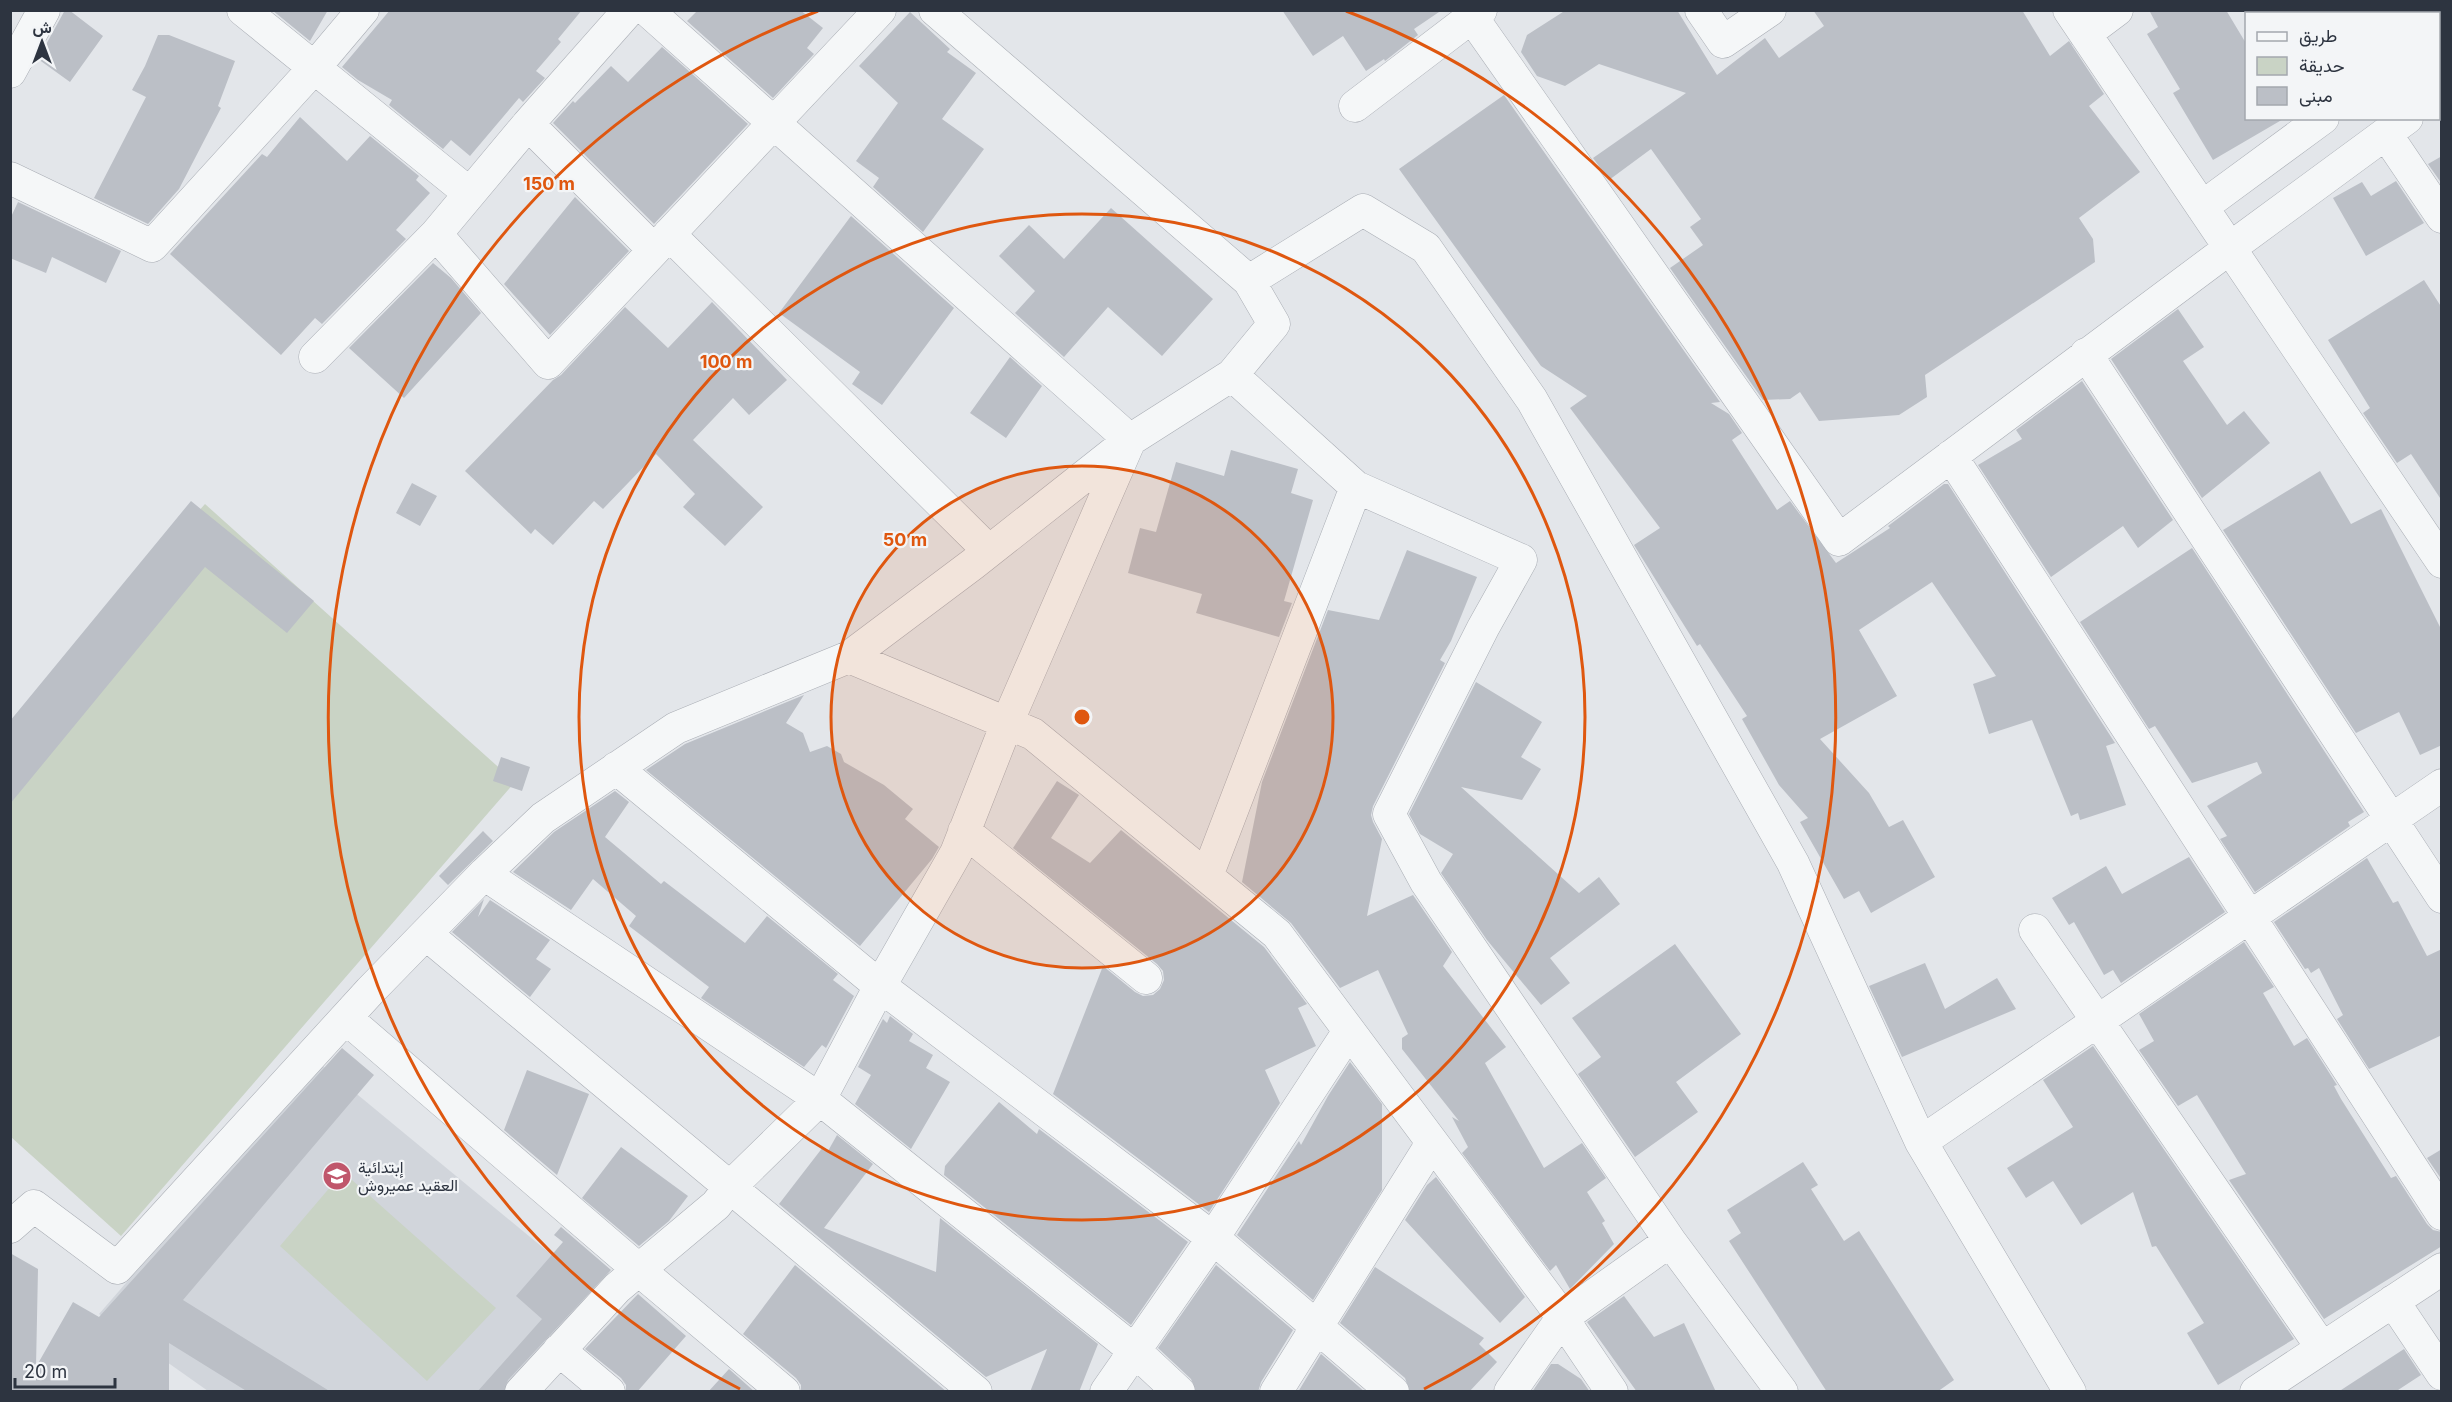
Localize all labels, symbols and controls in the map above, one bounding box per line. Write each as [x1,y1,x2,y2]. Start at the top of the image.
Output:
north arrow [12,12,72,72]
legend [2245,12,2440,120]
text: ش [32,17,52,37]
text: طريق [2299,25,2337,47]
text: حديقة [2299,55,2345,76]
text: مبنى [2299,85,2333,107]
text: 150 m [523,173,575,194]
text: 100 m [700,351,752,372]
text: 50 m [883,529,927,550]
centre of rings [1072,707,1092,727]
place label: إبتدائية العقيد عميروش [358,1157,458,1196]
school or university icon: إبتدائية العقيد عميروش [321,1160,353,1192]
scale bar [15,1351,116,1389]
text: 20 m [24,1361,67,1382]

